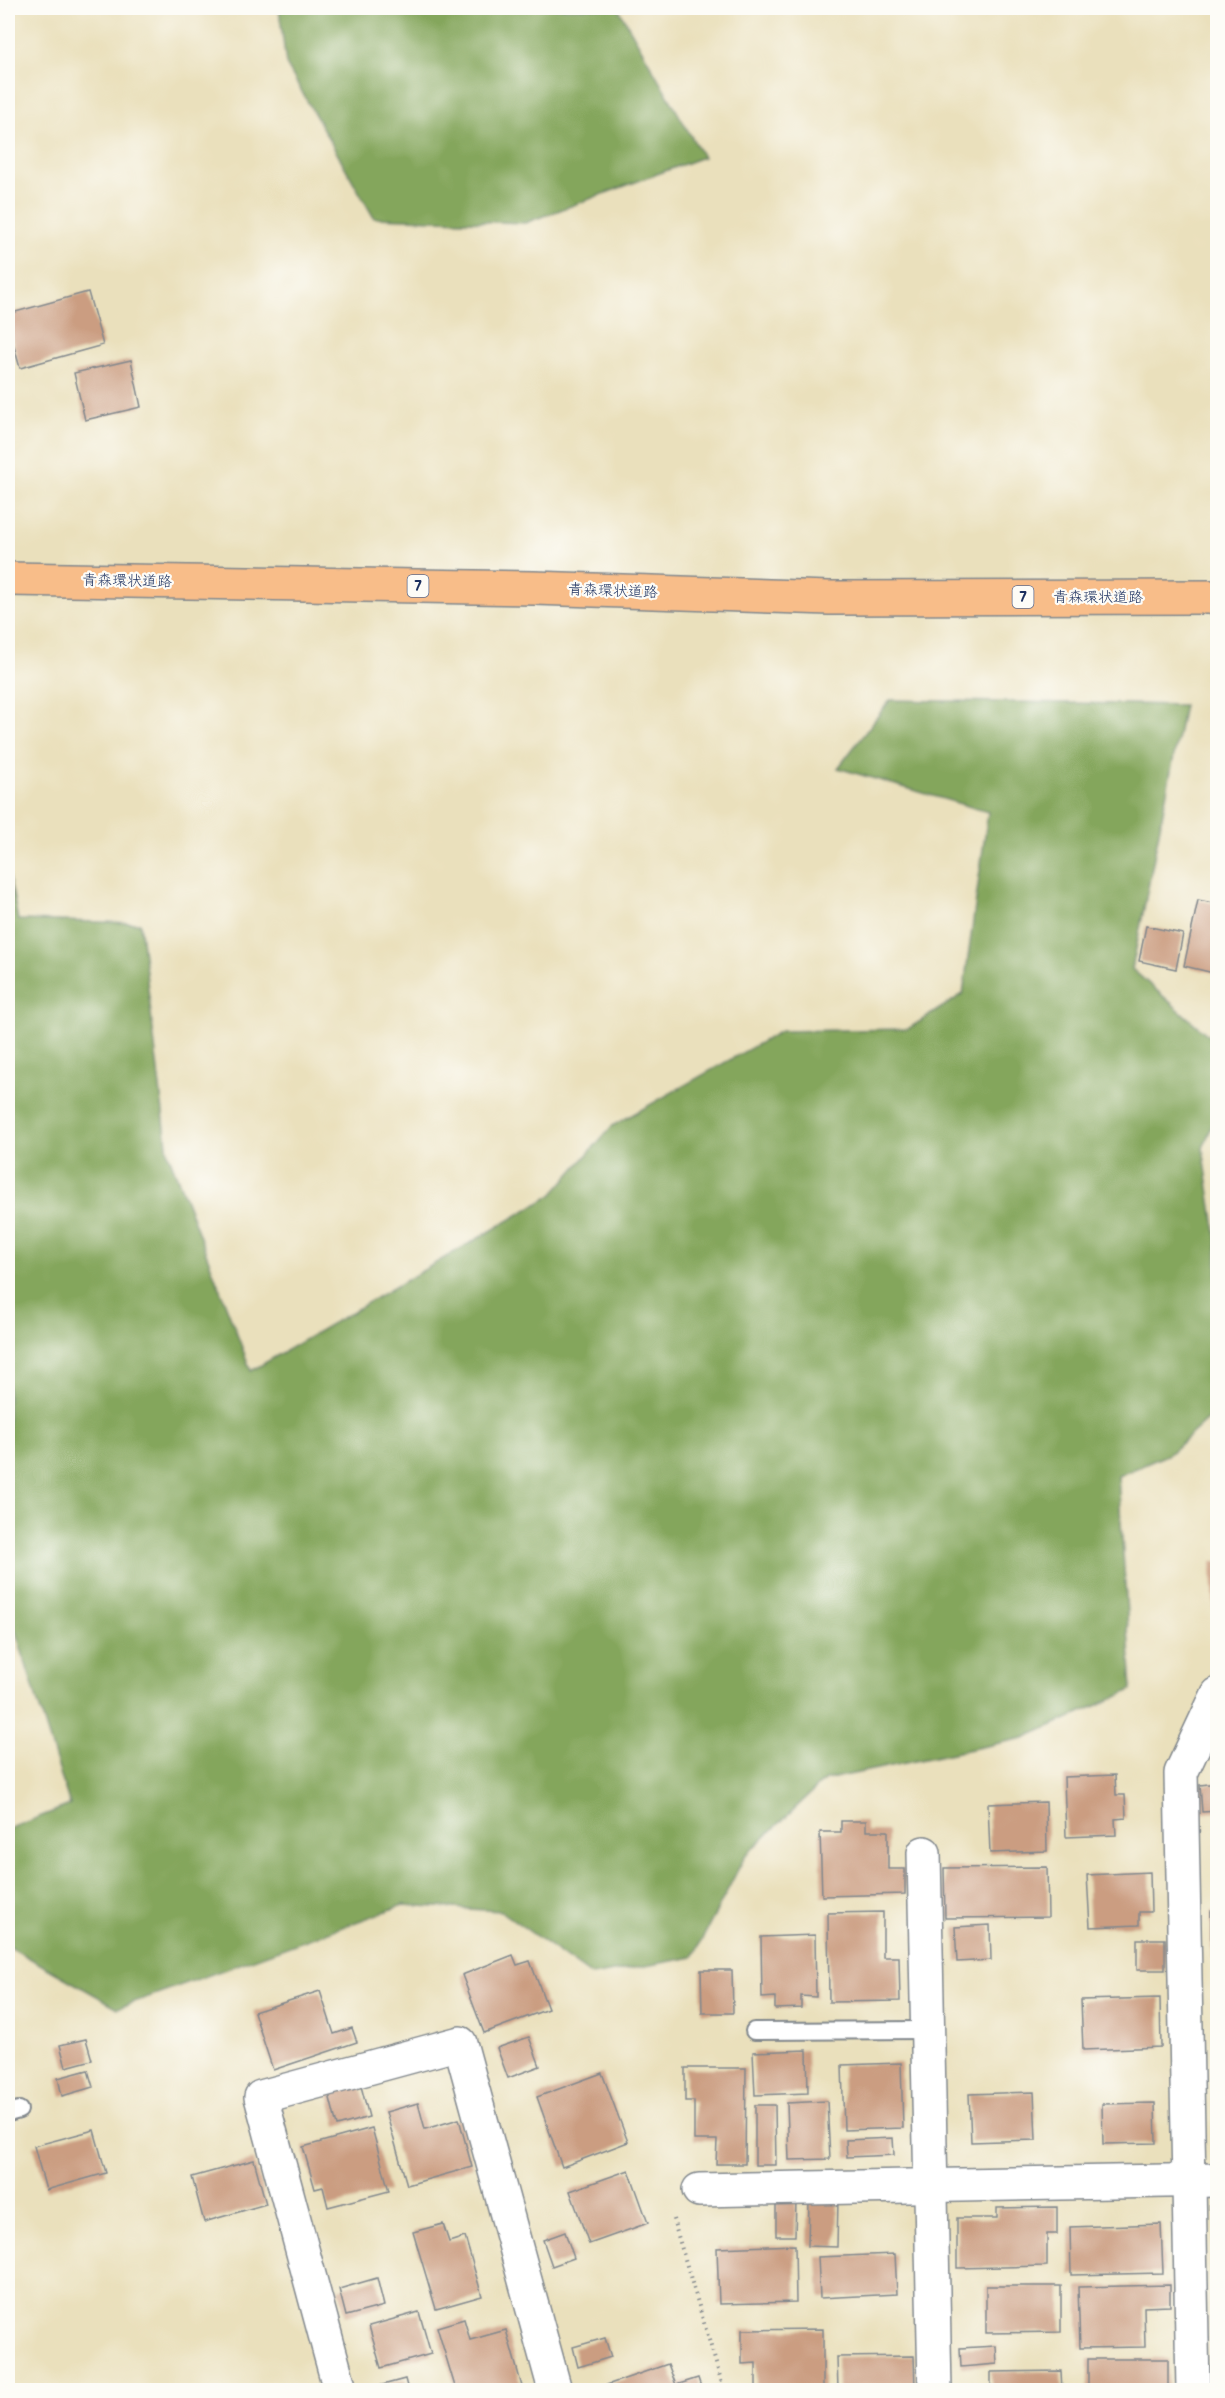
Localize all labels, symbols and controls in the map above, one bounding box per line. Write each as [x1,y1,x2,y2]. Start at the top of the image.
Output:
street label: 青森環状道路 [82,571,172,591]
road number: 7 [408,575,428,597]
street label: 青森環状道路 [568,580,658,602]
road number: 7 [1012,586,1034,608]
street label: 青森環状道路 [1053,588,1143,607]

